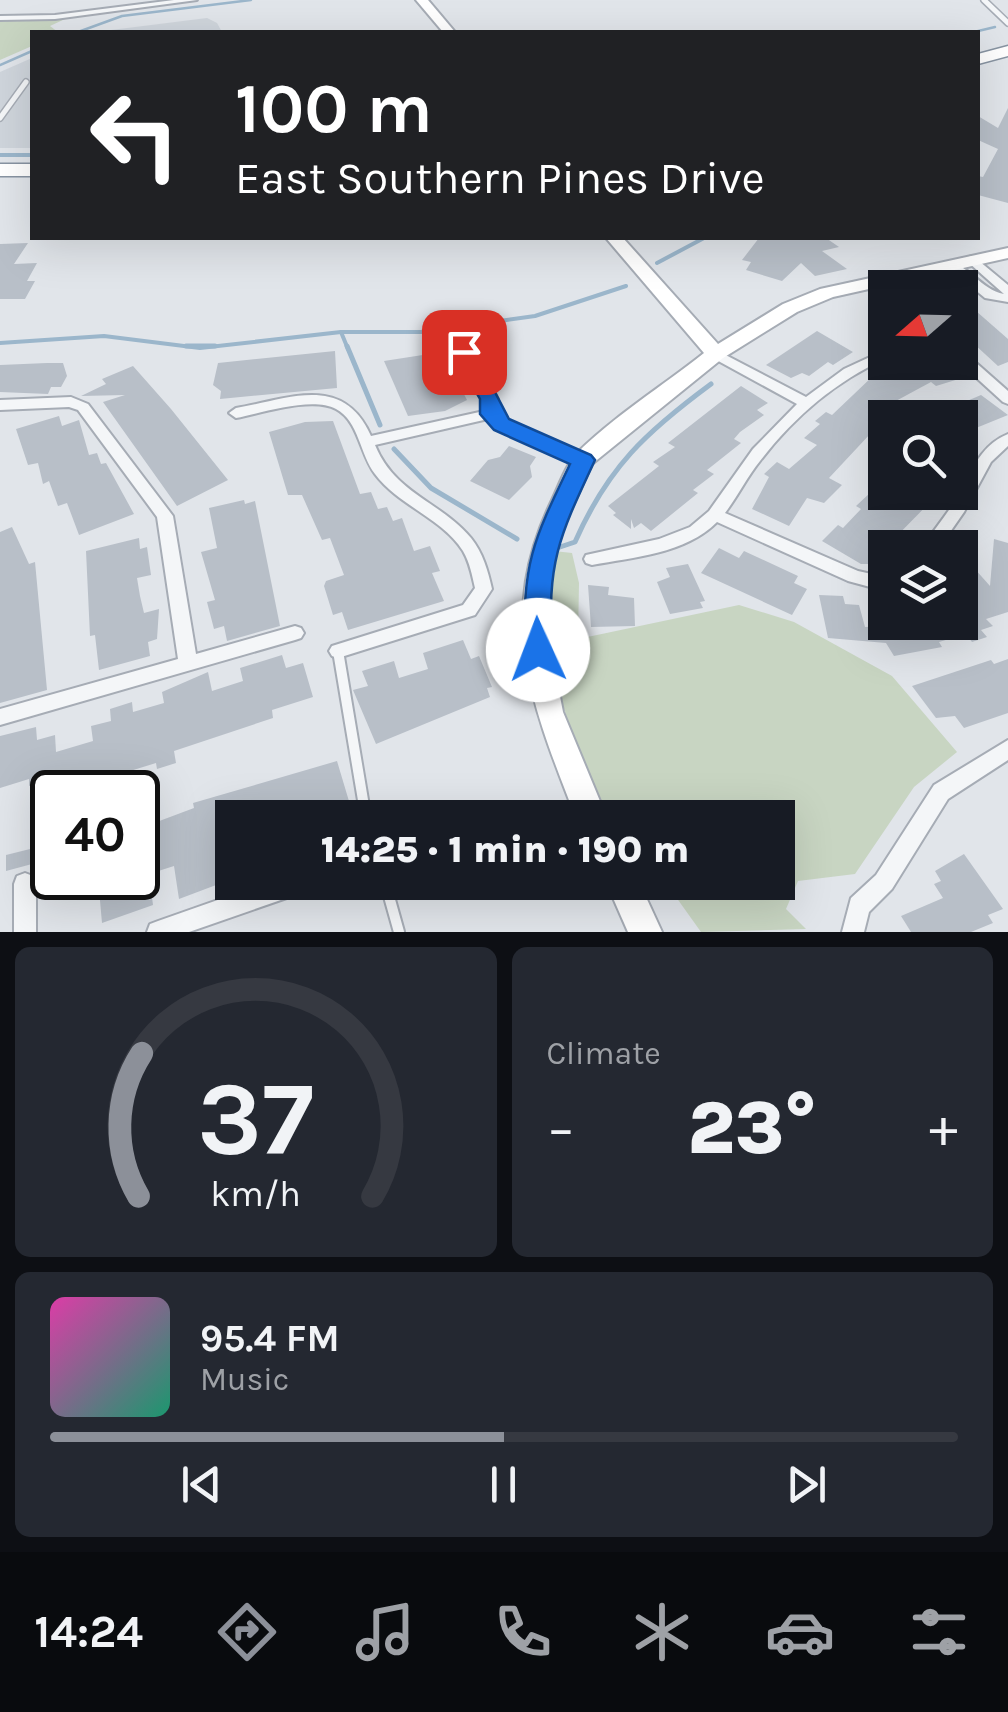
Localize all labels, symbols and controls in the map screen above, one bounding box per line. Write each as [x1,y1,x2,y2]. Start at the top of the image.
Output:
text: 100 m [235,68,433,150]
icon: left [70,70,200,200]
text: East Southern Pines Drive [235,152,765,204]
north arrow [868,270,978,380]
map controls [868,270,978,640]
pin [422,310,507,395]
icon: arrive [437,325,492,380]
button: search [868,400,978,510]
button: layers [868,530,978,640]
position arrow [486,598,590,702]
speed limit sign: 40 [30,770,160,900]
text: 14:25 · 1 min · 190 m [321,827,689,872]
text: Climate [547,1035,661,1072]
text: 37 [198,1059,314,1180]
text: 23° [688,1084,817,1172]
text: − [547,1096,575,1160]
text: + [929,1096,958,1160]
text: km/h [210,1173,301,1215]
text: 95.4 FM [200,1316,340,1361]
text: Music [200,1361,289,1398]
icon: previous [174,1457,229,1512]
icon: pause [476,1457,531,1512]
icon: next [779,1457,834,1512]
icon: directions [212,1597,282,1667]
icon: music [350,1597,420,1667]
icon: phone [488,1597,558,1667]
icon: climate [627,1597,697,1667]
icon: car [765,1597,835,1667]
icon: filters [904,1597,974,1667]
text: 14:24 [34,1606,143,1658]

